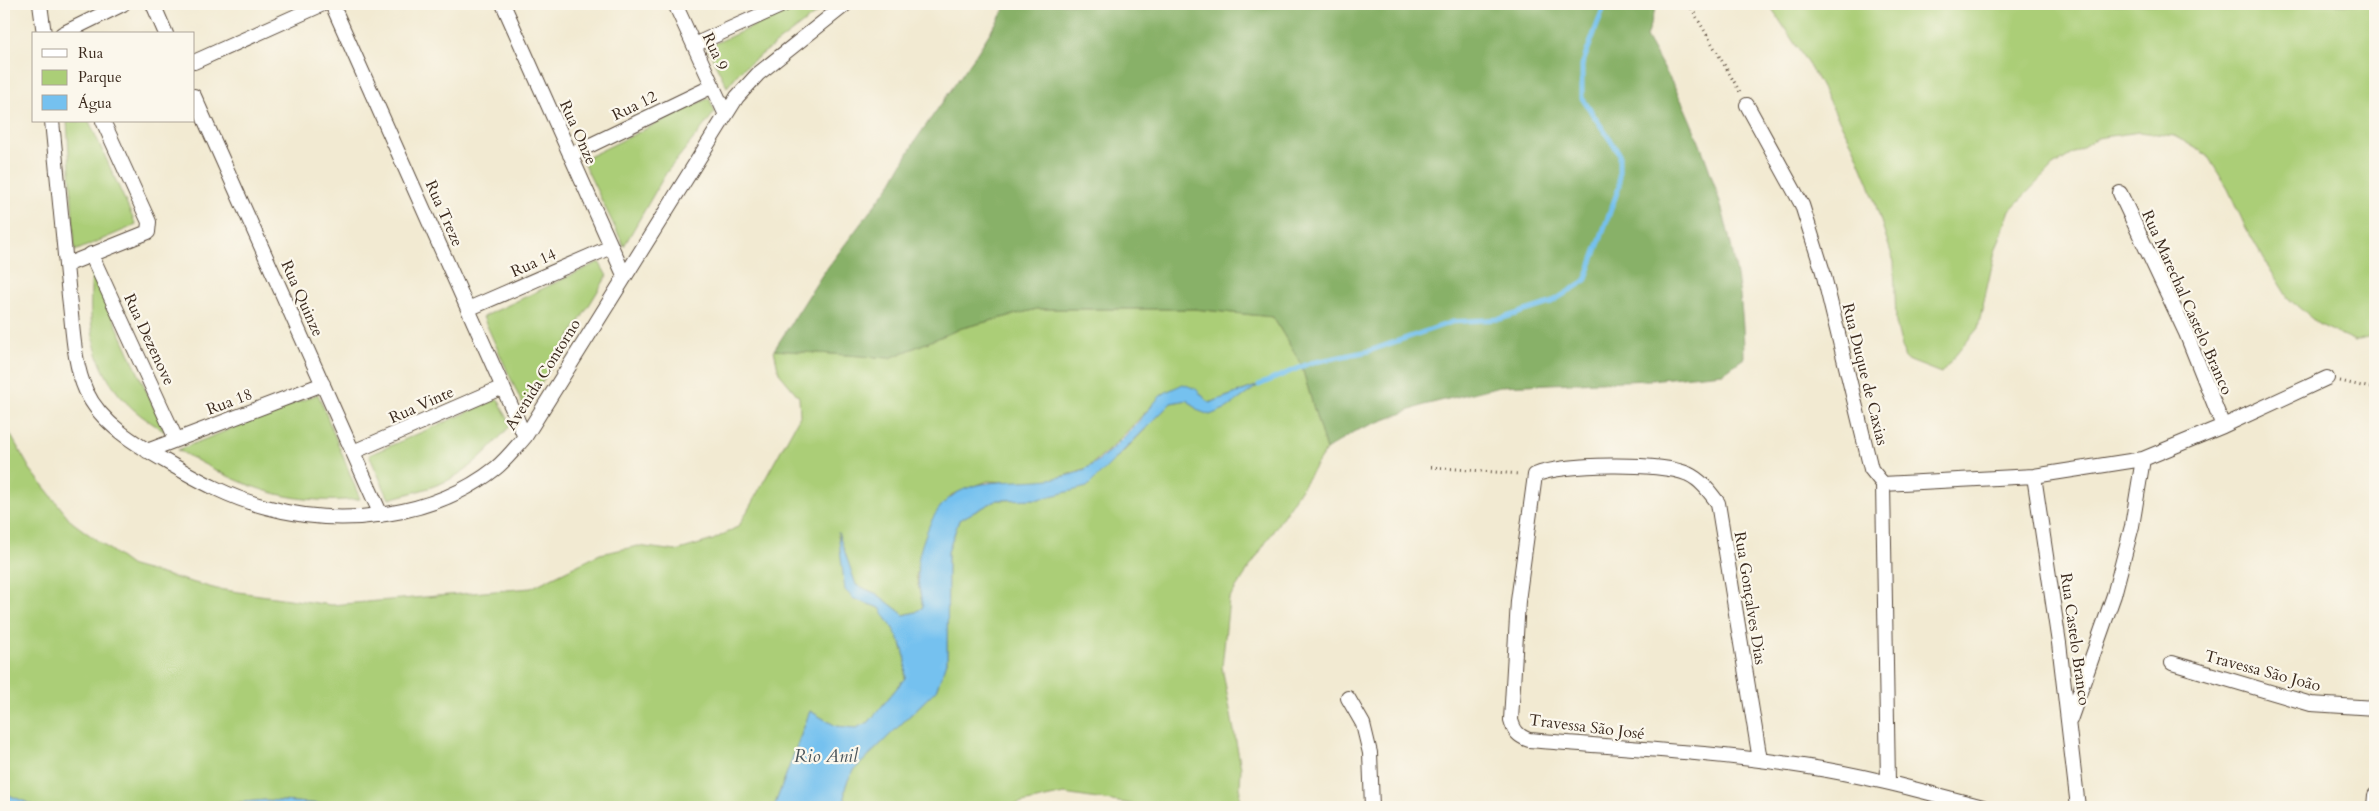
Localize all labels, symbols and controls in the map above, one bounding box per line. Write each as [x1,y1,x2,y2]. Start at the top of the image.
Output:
street label: Rua 9 [697,29,733,74]
legend [32,32,195,122]
text: Rua [78,43,104,63]
text: Parque [78,67,122,87]
street label: Rua 12 [608,86,661,126]
text: Água [78,93,112,113]
street label: Rua Onze [554,97,602,168]
street label: Rua Treze [420,177,468,250]
street label: Rua Marechal Castelo Branco [2136,207,2238,399]
street label: Rua 14 [507,243,560,283]
street label: Rua Quinze [275,257,329,340]
street label: Rua Dezenove [118,290,180,389]
street label: Rua Duque de Caxias [1837,301,1893,448]
street label: Avenida Contorno [500,314,586,434]
street label: Rua Vinte [386,381,457,429]
street label: Rua 18 [203,383,255,421]
street label: Rua Gonçalves Dias [1729,530,1771,666]
street label: Rua Castelo Branco [2055,571,2095,707]
street label: Travessa São João [2202,645,2324,697]
street label: Travessa São José [1528,709,1646,745]
water label: Rio Anil [794,744,859,769]

